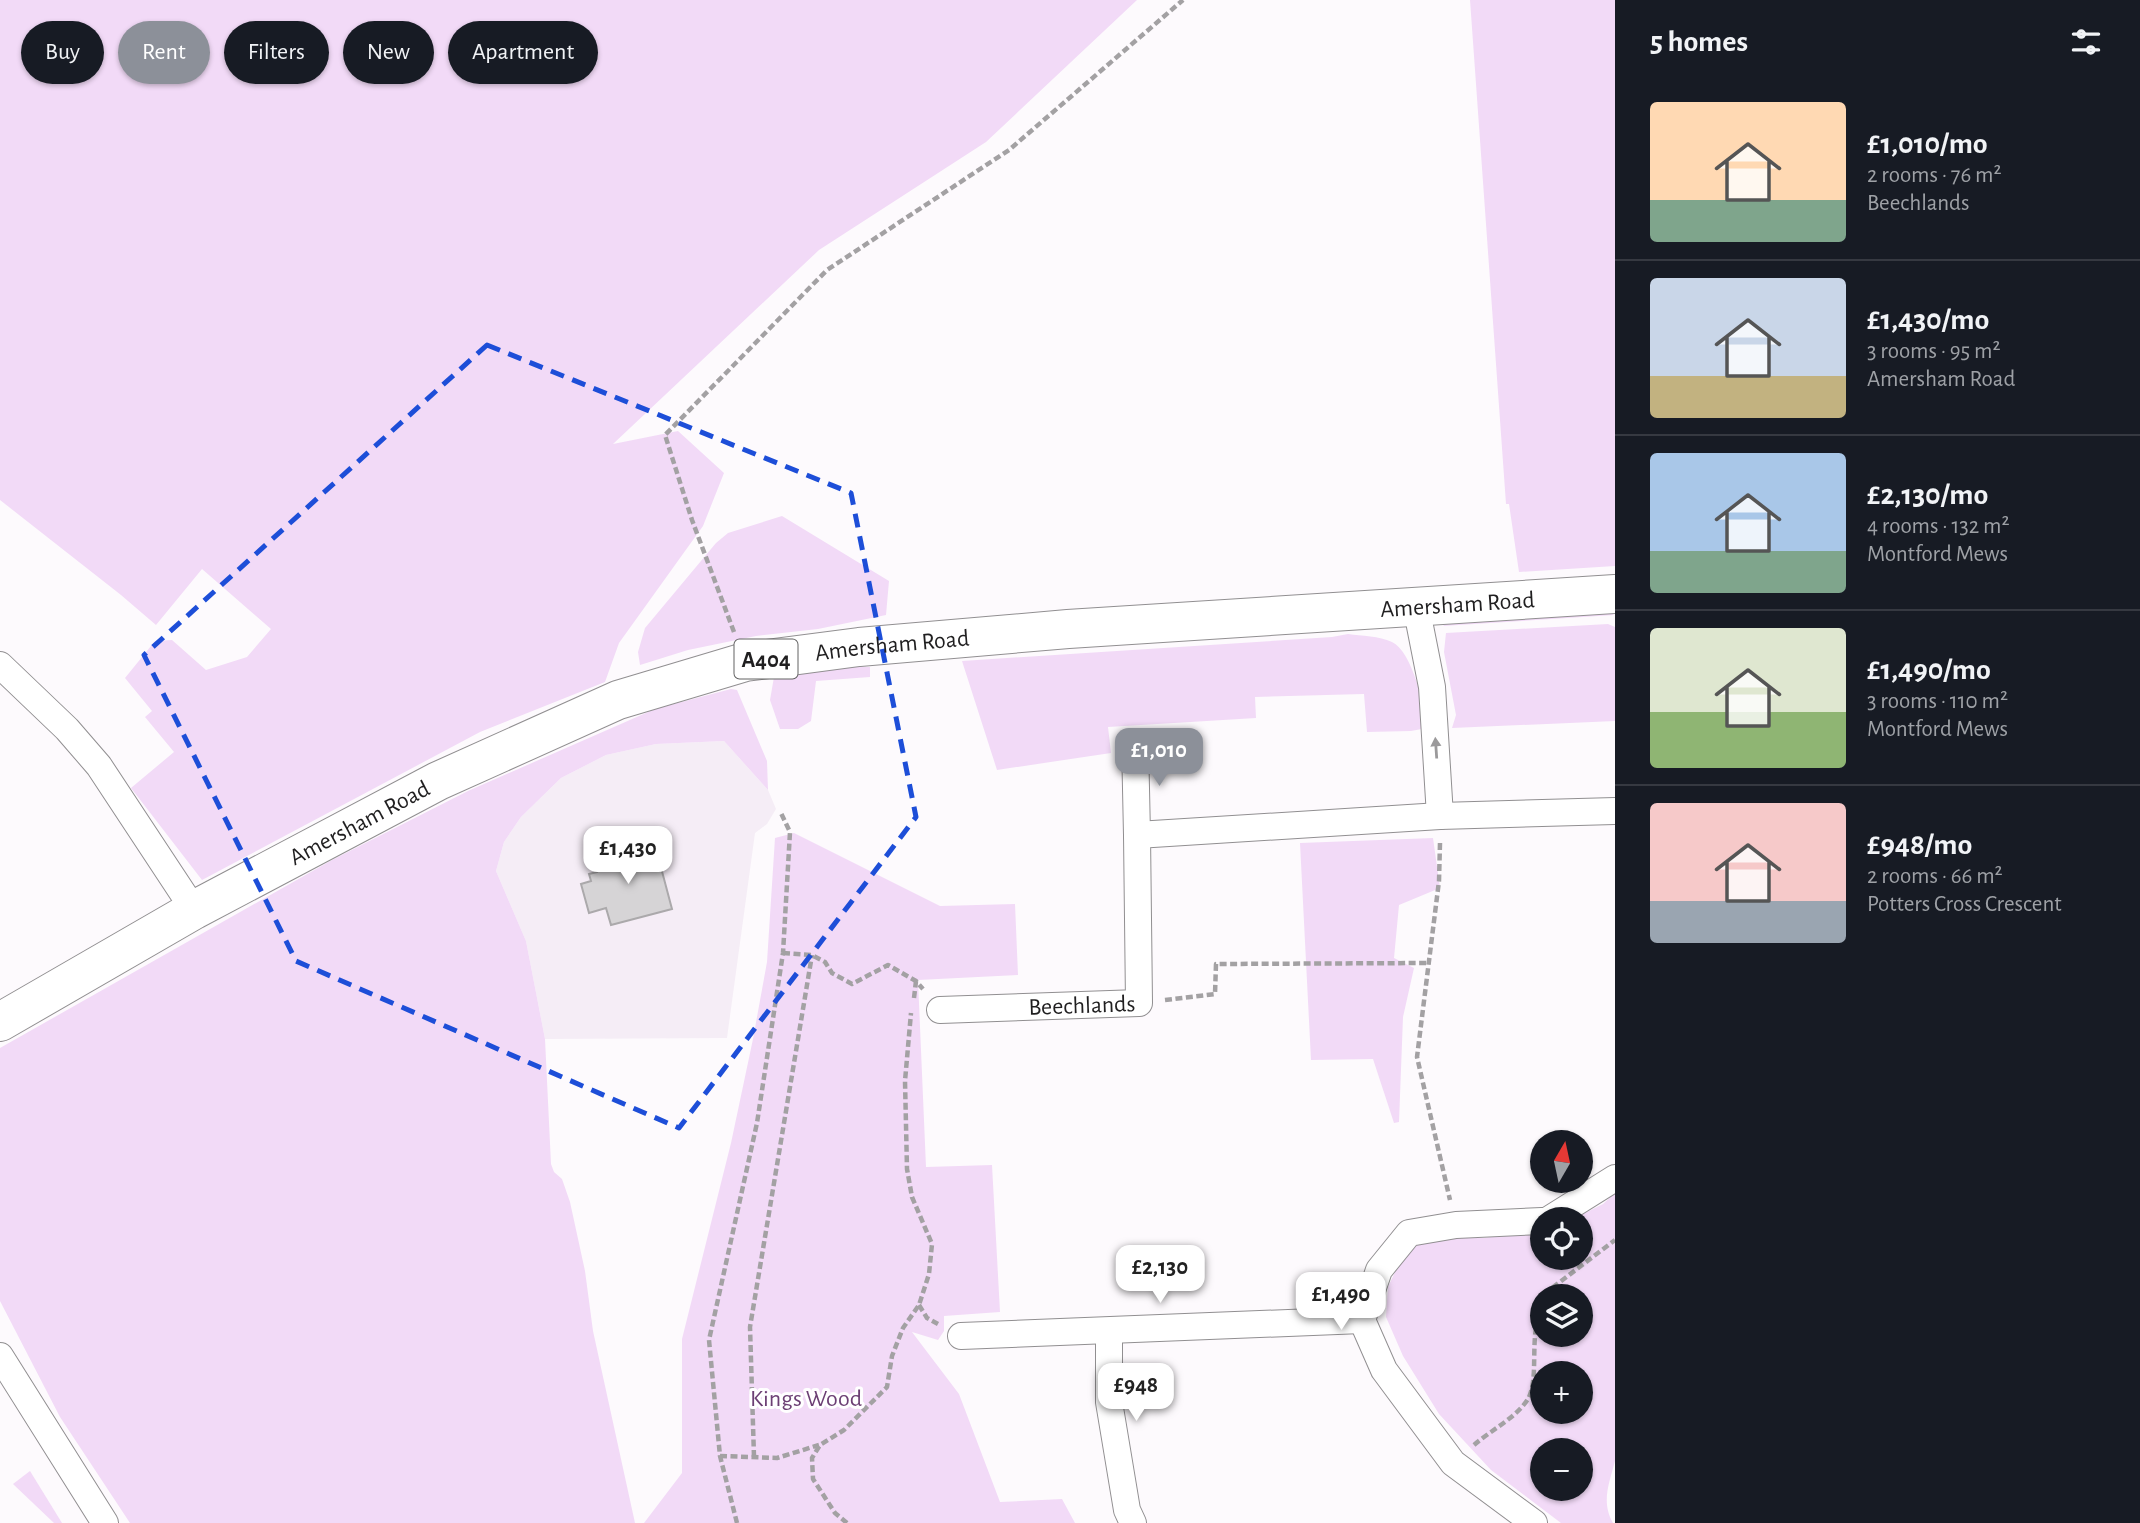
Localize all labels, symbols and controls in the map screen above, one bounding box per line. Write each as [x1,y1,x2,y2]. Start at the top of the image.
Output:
chip: Buy [21,21,104,84]
chip: Rent [118,21,210,84]
chip: Filters [224,21,329,84]
chip: New [343,21,434,84]
chip: Apartment [448,21,598,84]
icon: filters [2067,23,2105,61]
text: 5 homes [1650,27,1748,57]
text: £1,010/mo [1867,129,1988,159]
icon: home [1706,130,1790,214]
text: 2 rooms · 76 m² [1867,164,2001,187]
text: Beechlands [1867,192,1970,215]
text: £1,430/mo [1867,305,1989,335]
icon: home [1706,306,1790,390]
text: 3 rooms · 95 m² [1867,340,2000,363]
text: Amersham Road [1867,368,2015,391]
text: £2,130/mo [1867,480,1988,510]
icon: home [1706,481,1790,565]
text: 4 rooms · 132 m² [1867,515,2009,538]
text: Montford Mews [1867,543,2008,566]
street label: Amersham Road [1380,588,1536,622]
street label: Amersham Road [814,627,970,666]
road number: A404 [734,639,798,678]
text: £1,490/mo [1867,655,1991,685]
icon: home [1706,656,1790,740]
text: 3 rooms · 110 m² [1867,690,2008,713]
text: Montford Mews [1867,718,2008,741]
pin: £1,010 [1102,728,1216,788]
one-way arrow [1430,737,1441,759]
text: £1,010 [1131,739,1187,762]
street label: Amersham Road [286,777,434,870]
pin: £1,430 [571,826,685,886]
text: £948/mo [1867,830,1972,860]
icon: home [1706,831,1790,915]
text: £1,430 [599,837,657,860]
text: 2 rooms · 66 m² [1867,865,2003,888]
text: Potters Cross Crescent [1867,893,2062,916]
street label: Beechlands [1028,992,1136,1020]
north arrow [1530,1130,1592,1194]
map controls [1530,1130,1593,1501]
button: locate [1530,1207,1593,1270]
pin: £2,130 [1103,1246,1217,1305]
text: £2,130 [1132,1256,1188,1279]
pin: £1,490 [1284,1272,1398,1332]
text: £1,490 [1312,1283,1370,1306]
button: layers [1530,1284,1593,1347]
button: + [1530,1361,1593,1424]
pin: £948 [1095,1364,1177,1423]
text: £948 [1114,1374,1158,1397]
park label: Kings Wood [750,1387,862,1411]
button: − [1530,1438,1593,1501]

